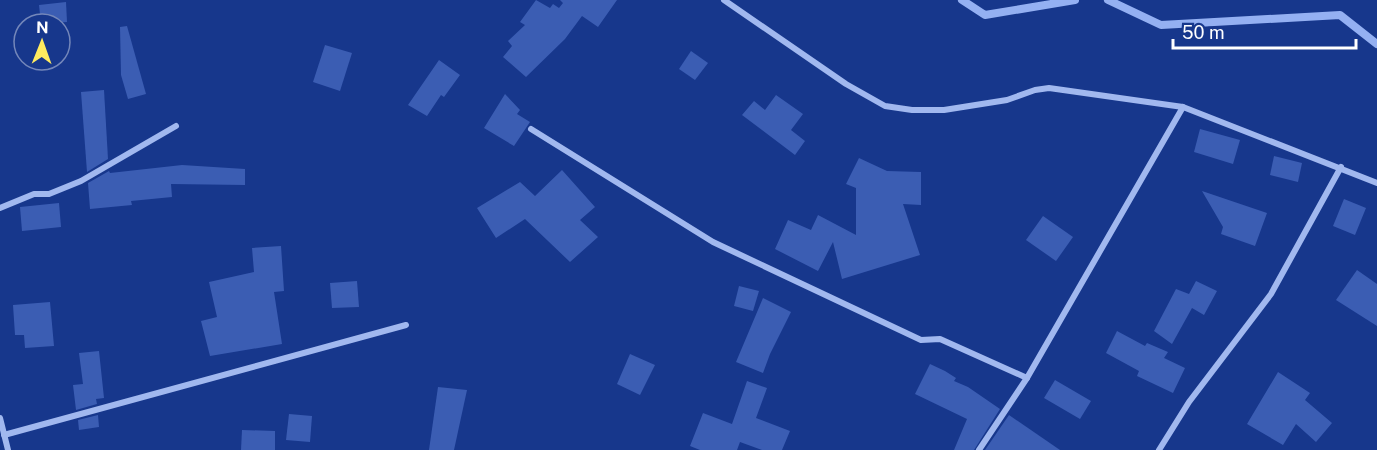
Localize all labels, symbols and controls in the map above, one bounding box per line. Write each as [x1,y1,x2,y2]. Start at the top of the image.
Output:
north arrow [12,12,72,72]
scale bar [1173,12,1356,50]
text: N [36,18,49,37]
text: 50 m [1182,22,1225,43]

